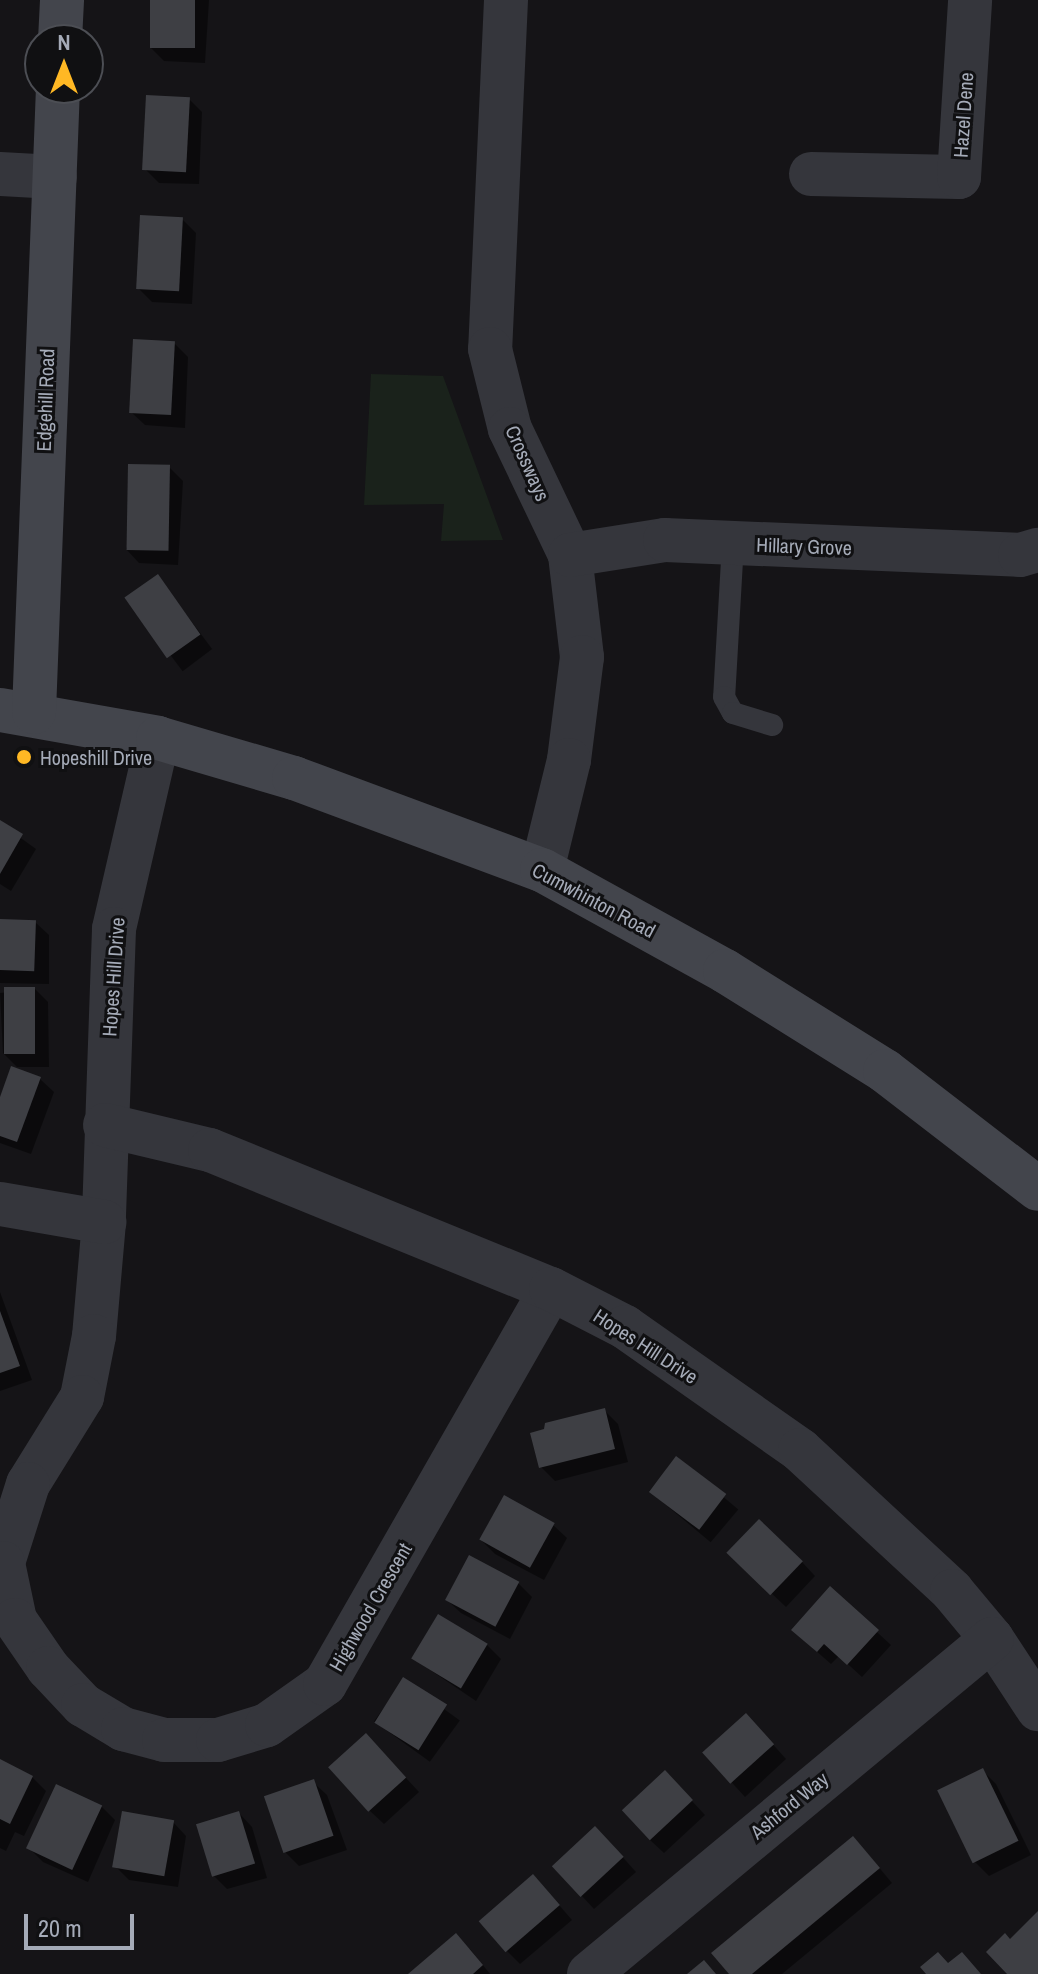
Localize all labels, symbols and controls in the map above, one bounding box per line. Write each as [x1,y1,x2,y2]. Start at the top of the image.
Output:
north arrow [24,24,104,104]
text: N [57,27,71,57]
street label: Hazel Dene [948,71,978,159]
street label: Edgehill Road [31,348,59,452]
street label: Crossways [501,421,555,505]
street label: Hillary Grove [756,532,852,560]
place label: Hopeshill Drive [40,745,152,769]
marker: Hopeshill Drive [15,748,33,766]
street label: Cumwhinton Road [528,858,660,942]
street label: Hopes Hill Drive [97,917,129,1037]
street label: Hopes Hill Drive [589,1303,703,1389]
street label: Highwood Crescent [324,1539,416,1675]
street label: Ashford Way [745,1766,833,1844]
scale bar [28,1898,138,1948]
text: 20 m [38,1912,82,1944]

